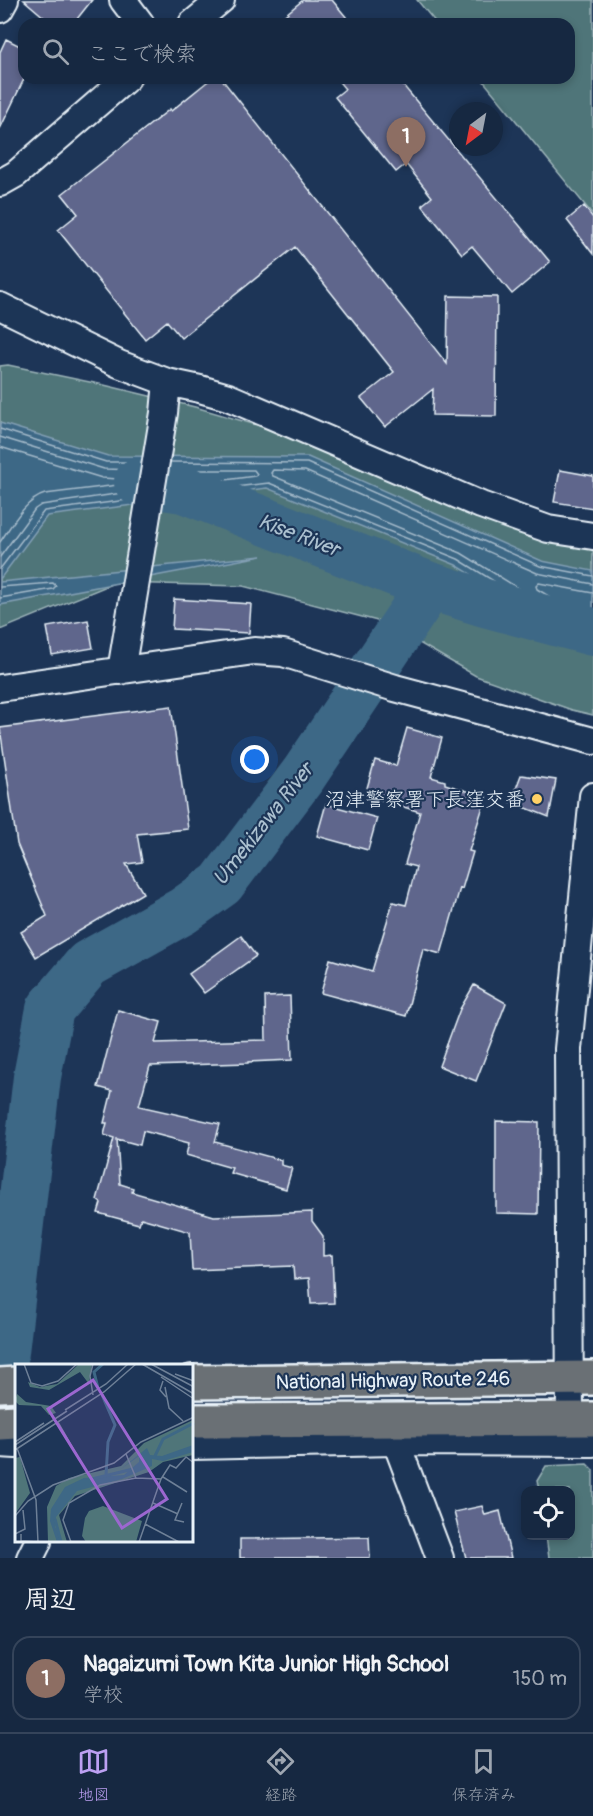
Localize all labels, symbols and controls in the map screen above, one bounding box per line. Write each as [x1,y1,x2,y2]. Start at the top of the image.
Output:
search box [18,18,575,84]
icon: search [39,35,72,68]
text: ここで検索 [87,40,197,68]
north arrow [449,102,503,156]
pin: 1 [386,118,426,167]
water label: Kise River [255,508,345,564]
your location [240,745,269,774]
water label: Umekizawa River [207,756,321,891]
place label: 沼津警察署下長窪交番 [325,787,525,812]
marker: 沼津警察署下長窪交番 [530,792,544,806]
inset map [15,1364,194,1543]
street label: National Highway Route 246 [275,1366,511,1395]
map controls [521,1486,575,1540]
button: locate [521,1486,575,1540]
text: 周辺 [24,1584,76,1616]
text: Nagaizumi Town Kita Junior High School [83,1650,449,1678]
text: 1 [42,1666,49,1691]
text: 150 m [513,1666,567,1691]
text: 学校 [83,1682,123,1707]
tab: 地図 [77,1745,110,1805]
tab: 経路 [264,1745,297,1805]
tab: 保存済み [452,1745,516,1805]

